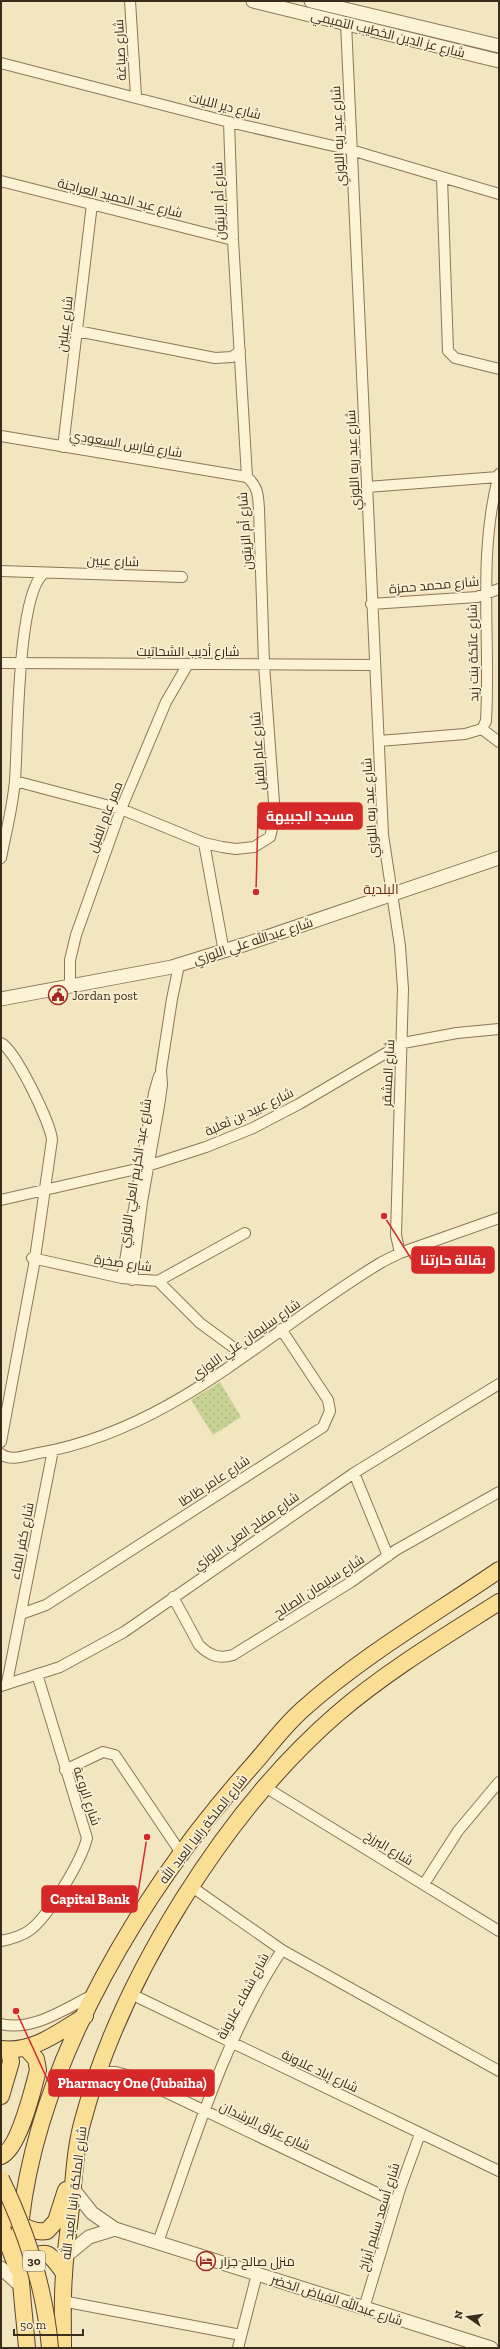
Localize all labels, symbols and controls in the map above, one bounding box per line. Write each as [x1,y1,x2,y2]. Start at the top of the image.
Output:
street label: شارع عز الدين الخطيب التميمي [309,8,466,63]
street label: شارع صياغة [111,19,130,81]
street label: شارع عبد ربه اللوزي [328,85,351,187]
street label: شارع دير الليات [187,90,263,123]
street label: شارع أم الزيتون [209,162,230,240]
street label: شارع عبد الحميد العراجنة [56,175,184,222]
street label: شارع عبلين [54,295,77,353]
street label: شارع عبد ربه اللوزي [343,409,366,511]
street label: شارع فارس السعودي [68,428,183,463]
street label: شارع أم الزيتون [234,491,257,571]
street label: شارع عبين [86,553,140,570]
street label: شارع محمد حمزة [388,574,480,597]
street label: شارع عاتكة بنت زيد [465,604,482,702]
street label: شارع أديب الشحاتيت [137,643,239,660]
street label: شارع عام الفيل [248,711,270,791]
street label: شارع عبد ربه اللوزي [359,757,384,859]
street label: ممر عام الفيل [85,779,127,855]
callout: مسجد الجبيهة [258,803,362,829]
text: مسجد الجبيهة [266,808,354,825]
district label: البلدية [363,881,399,898]
street label: شارع عبدالله علي اللوزي [191,914,316,970]
public building icon: Jordan post [47,984,69,1006]
place label: Jordan post [72,988,138,1003]
street label: شارع المشقر [379,1039,398,1108]
street label: شارع عبيد بن ثعلبة [202,1085,296,1140]
street label: شارع عبد الكريم العلي اللوزي [116,1097,157,1249]
callout: بقالة حارتنا [412,1247,494,1273]
street label: شارع صخرة [93,1252,153,1275]
text: بقالة حارتنا [420,1252,486,1269]
street label: شارع سليمان علي اللوزي [189,1296,305,1385]
street label: شارع عامر ظاظا [176,1452,253,1510]
street label: شارع مفلح العلي اللوزي [190,1489,303,1576]
street label: شارع كفر الماء [7,1501,38,1581]
street label: شارع سليمان الصالح [271,1551,368,1622]
street label: شارع الروعة [69,1764,104,1828]
street label: شارع الملكة رانيا العبد الله [155,1771,251,1887]
street label: شارع البرزخ [362,1828,416,1869]
callout: Capital Bank [42,1886,137,1912]
text: Capital Bank [50,1891,130,1908]
street label: شارع شفاء علاونة [214,1950,273,2042]
street label: شارع إياد علاونة [279,2047,361,2096]
callout: Pharmacy One (Jubaiha) [49,2070,214,2096]
text: Pharmacy One (Jubaiha) [57,2075,207,2092]
street label: شارع عراق الرشدان [217,2098,313,2154]
street label: شارع الملكة رانيا العبد الله [57,2125,91,2261]
street label: شارع أسعد سليم أبزاخ [354,2161,405,2274]
hotel icon: منزل صالح جرار [195,2250,217,2272]
road number: 30 [23,2251,45,2271]
place label: منزل صالح جرار [219,2254,295,2270]
street label: شارع عبدالله الفياض الخضر [268,2270,405,2329]
north arrow [448,2297,488,2337]
text: N [451,2309,466,2320]
scale bar [14,2311,83,2337]
text: 50 m [20,2318,47,2332]

